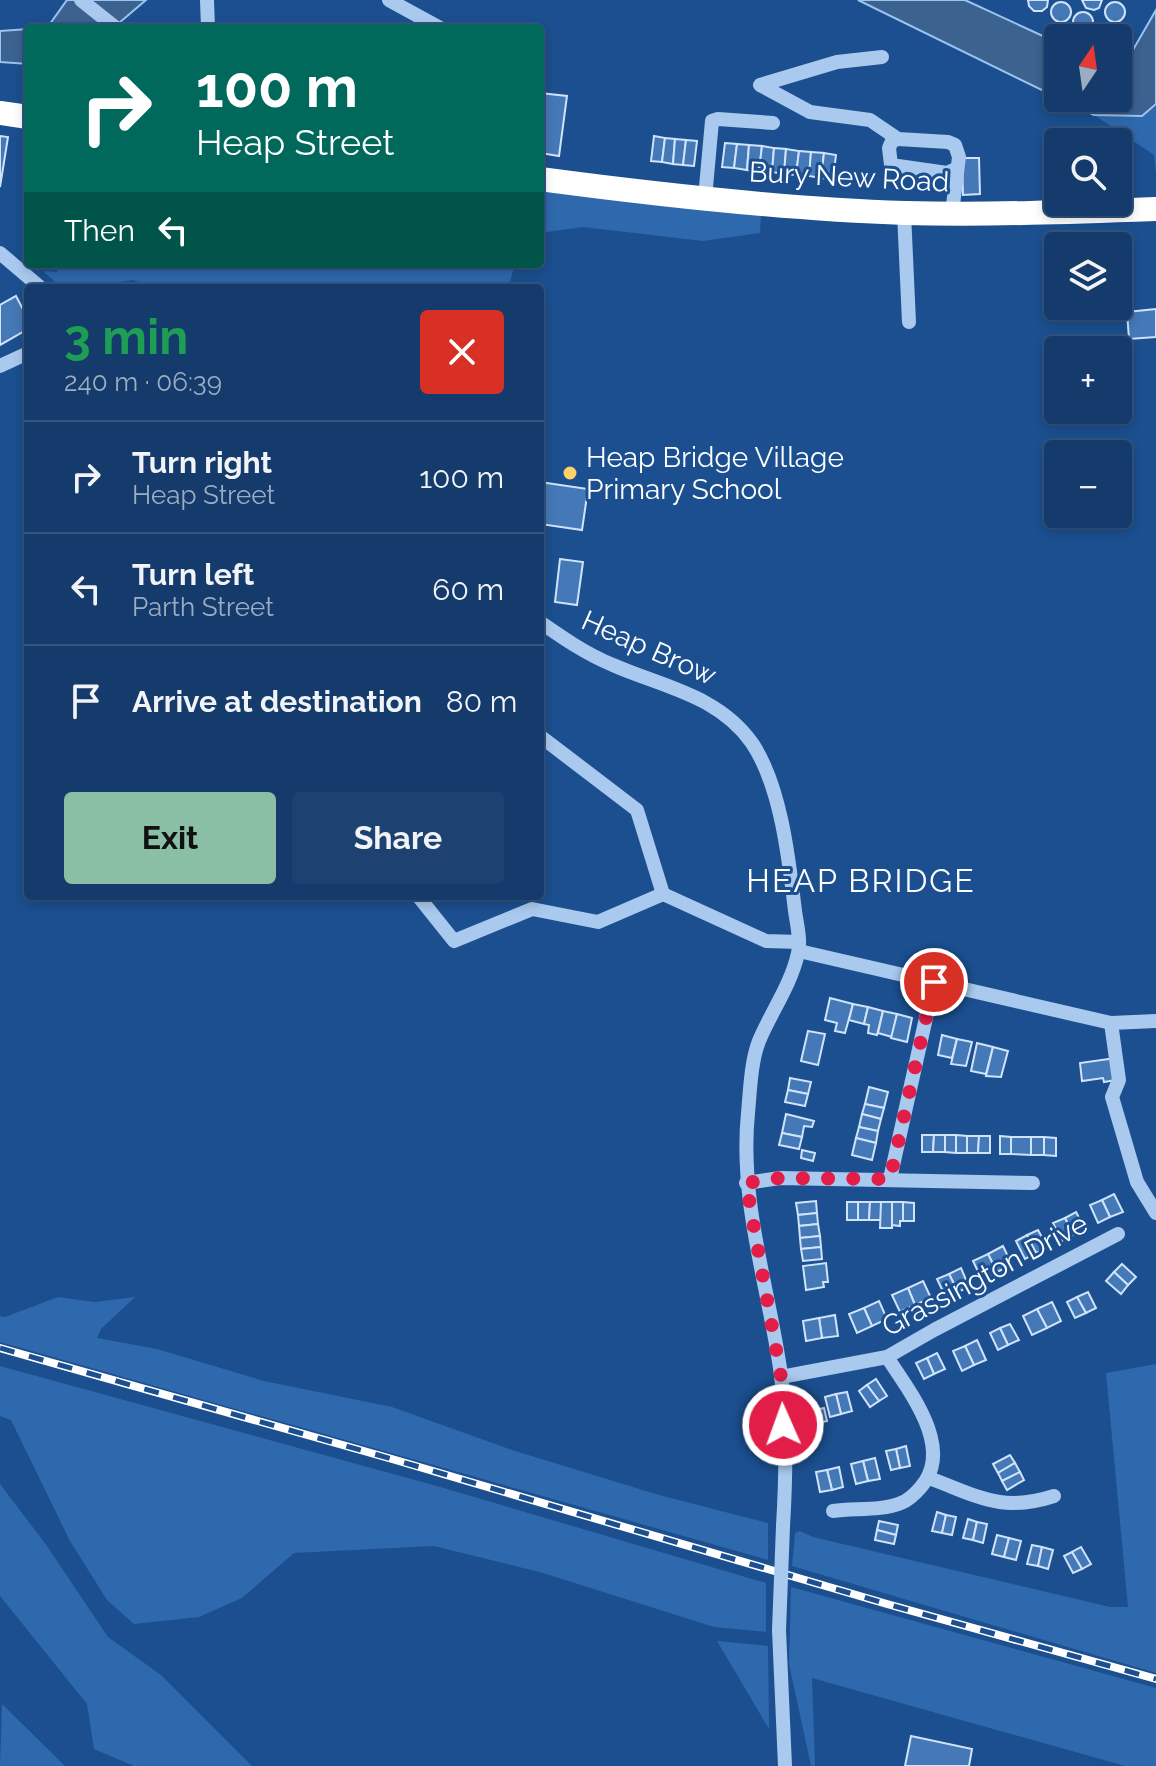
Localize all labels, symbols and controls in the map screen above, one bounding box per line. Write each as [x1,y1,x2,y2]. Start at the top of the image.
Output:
north arrow [1044,24,1132,112]
map controls [1044,24,1132,528]
text: 100 m [196,54,358,120]
icon: right [64,56,168,160]
text: Heap Street [196,121,394,163]
button: search [1044,128,1132,216]
street label: Bury New Road [748,155,950,199]
icon: left [151,208,195,252]
text: Then [64,213,135,248]
button: layers [1044,232,1132,320]
text: 3 min [64,309,188,365]
button: close [420,310,504,394]
button: + [1044,336,1132,424]
text: 240 m · 06:39 [64,367,222,397]
button: − [1044,440,1132,528]
place label: Heap Bridge Village Primary School [586,441,844,506]
text: Turn right [132,445,272,480]
icon: right [64,455,108,499]
text: 100 m [419,460,504,495]
marker: Heap Bridge Village Primary School [561,464,579,482]
text: Heap Street [132,480,275,510]
text: Turn left [132,557,254,592]
icon: left [64,567,108,611]
text: 60 m [432,572,504,607]
text: Parth Street [132,592,274,622]
street label: Heap Brow [577,604,721,692]
icon: arrive [64,679,108,723]
text: Arrive at destination [132,684,422,719]
text: 80 m [446,684,517,719]
button: Exit [64,792,276,884]
button: Share [292,792,504,884]
district label: HEAP BRIDGE [746,862,976,899]
pin [900,948,968,1016]
icon: arrive [912,960,956,1004]
street label: Grassington Drive [877,1207,1093,1343]
position arrow [741,1383,825,1467]

